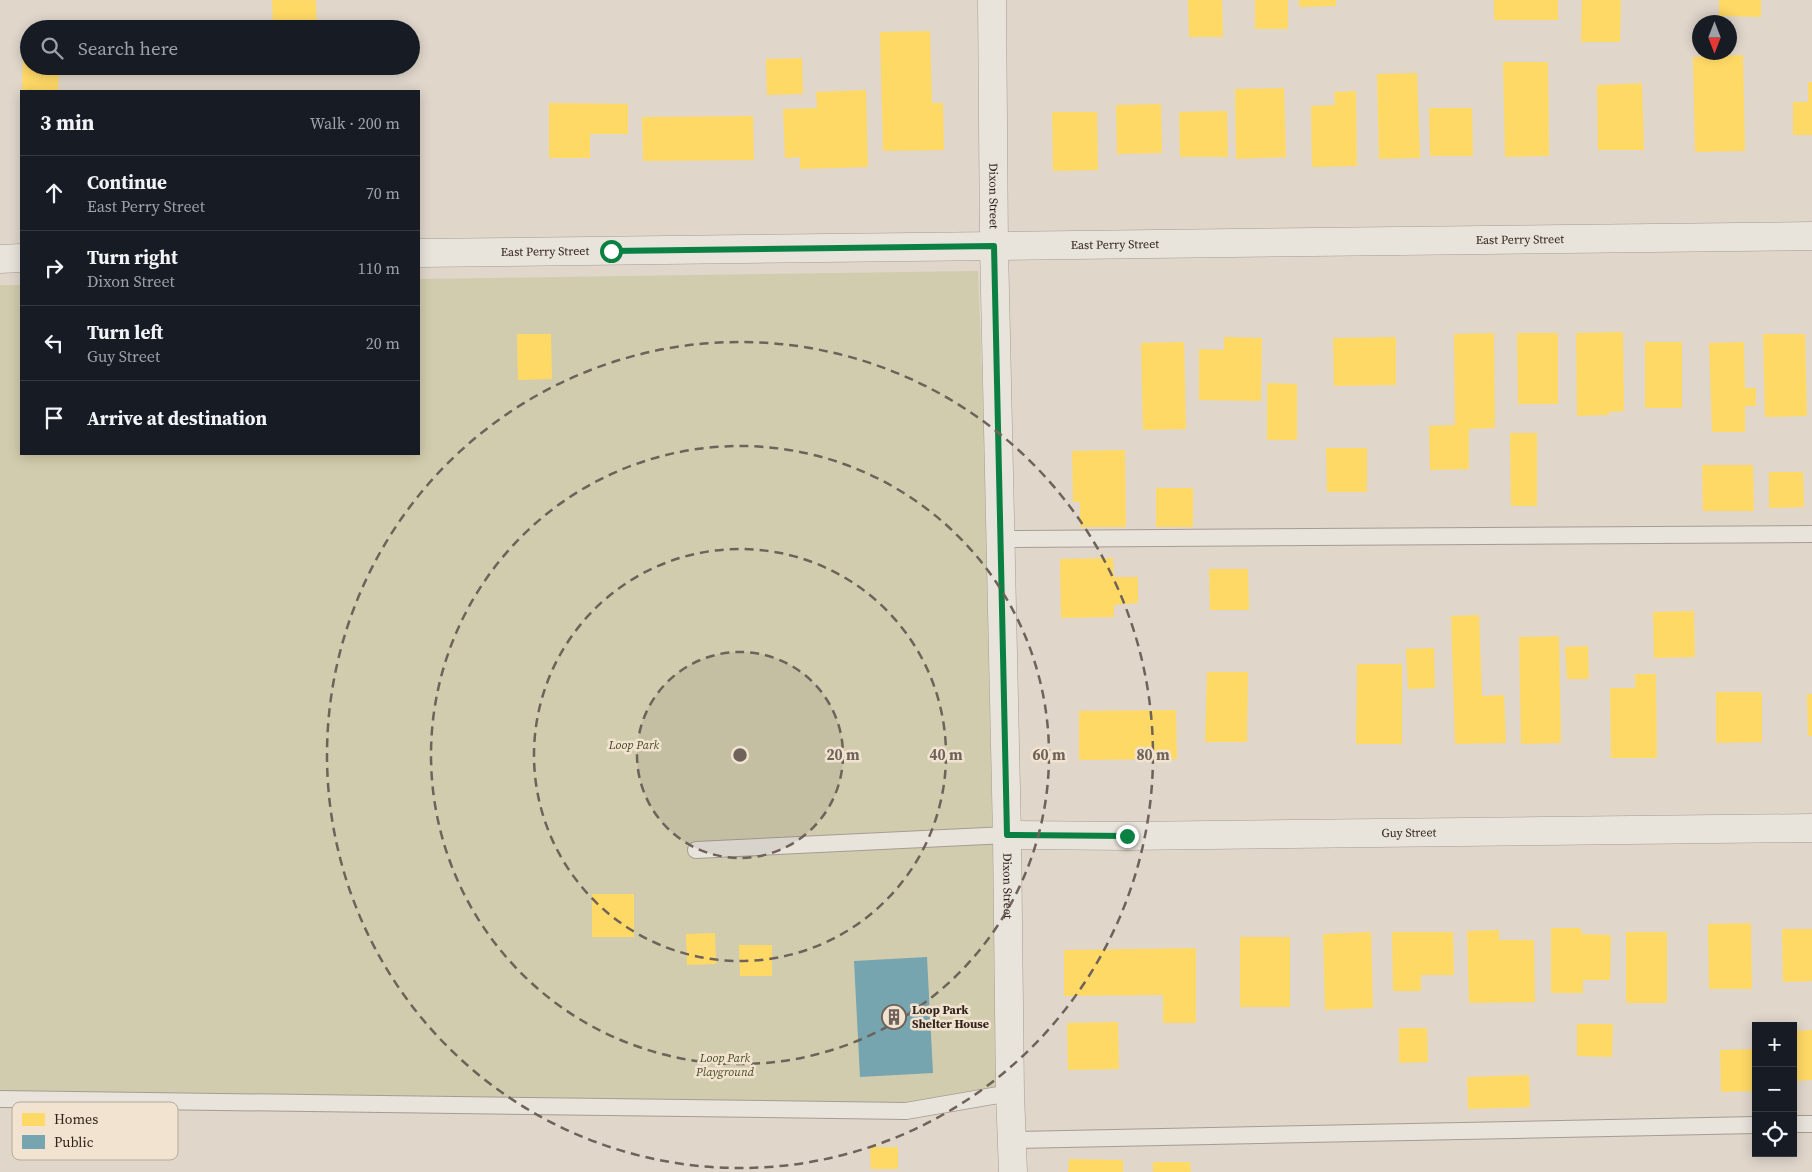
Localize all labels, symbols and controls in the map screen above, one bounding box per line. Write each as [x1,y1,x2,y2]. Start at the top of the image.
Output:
north arrow [1692,15,1737,60]
search box [20,20,420,75]
icon: search [38,34,66,62]
text: Search here [78,35,178,61]
text: 3 min [40,108,95,137]
text: Walk · 200 m [310,112,400,134]
street label: Dixon Street [985,163,1002,229]
text: Continue [87,169,167,195]
icon: ahead [40,179,68,207]
text: 70 m [366,182,400,204]
text: East Perry Street [87,195,205,217]
street label: East Perry Street [1476,231,1564,248]
street label: East Perry Street [1071,236,1159,253]
route start [600,240,623,263]
street label: East Perry Street [501,243,589,260]
text: Turn right [87,244,178,270]
icon: right [40,254,68,282]
text: 110 m [358,257,400,279]
text: Dixon Street [87,270,175,292]
text: Turn left [87,319,163,345]
icon: left [40,329,68,357]
text: 20 m [366,332,400,354]
text: Guy Street [87,345,160,367]
icon: arrive [40,404,68,432]
text: Arrive at destination [87,405,267,431]
park label: Loop Park [608,737,660,753]
text: 20 m [826,744,860,765]
text: 40 m [929,744,963,765]
text: 60 m [1032,744,1066,765]
text: 80 m [1136,744,1170,765]
centre of rings [731,746,749,764]
street label: Guy Street [1381,824,1437,841]
route end [1116,825,1139,848]
street label: Dixon Street [999,853,1016,919]
place label: Loop Park Shelter House [912,1002,989,1032]
building icon: Loop Park Shelter House [881,1004,907,1030]
map controls [1752,1022,1797,1157]
button: + [1752,1022,1797,1067]
park label: Loop Park Playground [695,1050,755,1080]
button: − [1752,1067,1797,1112]
legend [12,1102,178,1160]
text: Homes [54,1109,98,1129]
button: locate [1752,1112,1797,1157]
text: Public [54,1132,94,1152]

